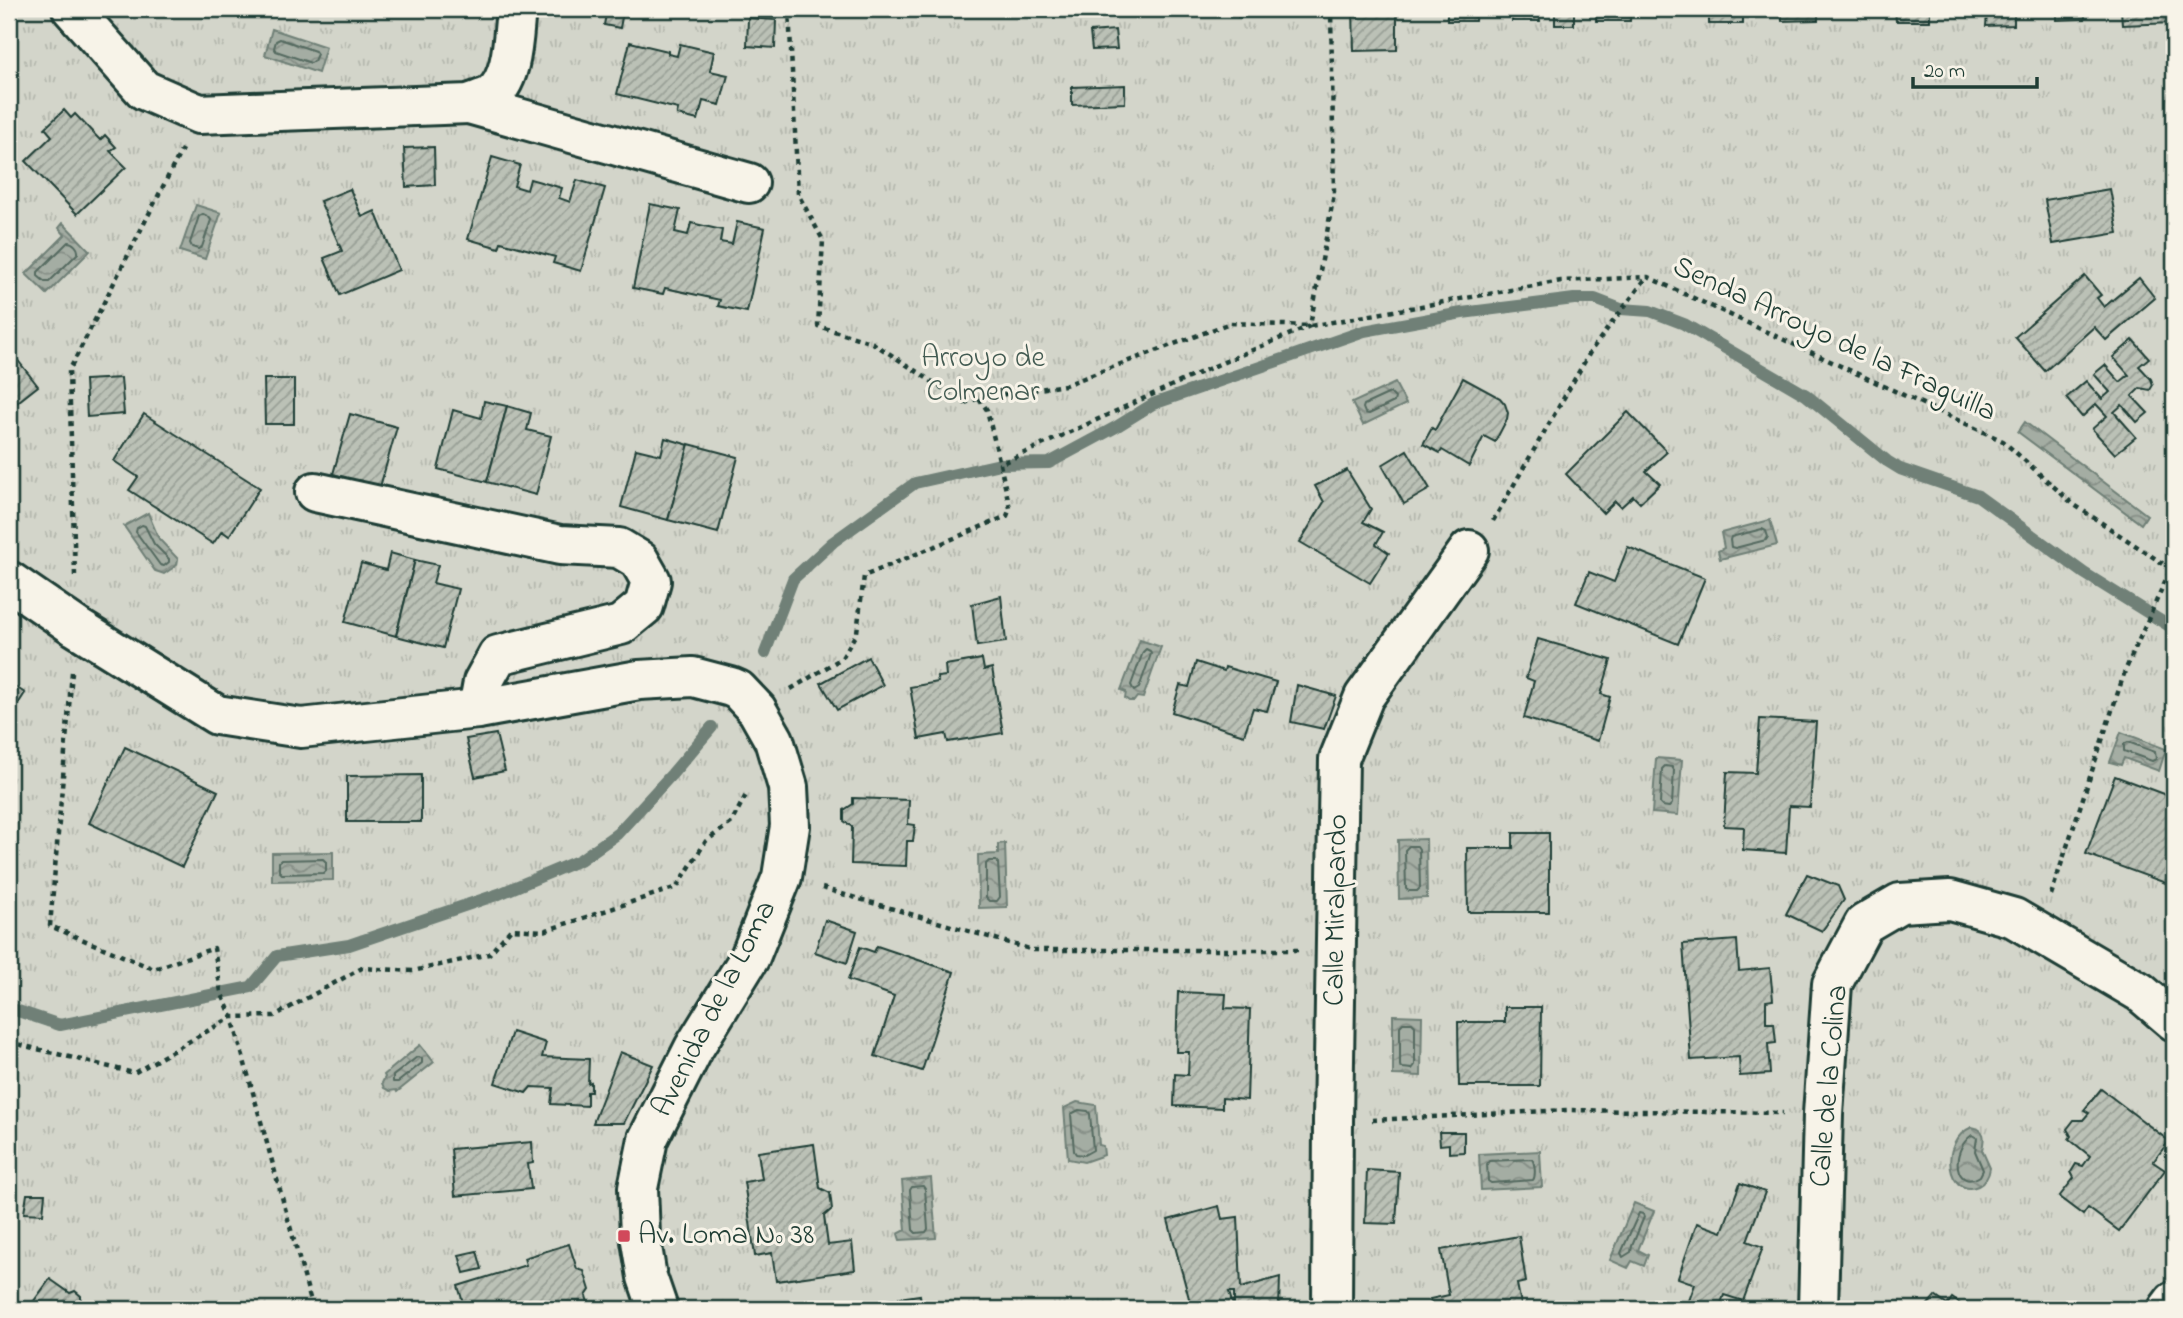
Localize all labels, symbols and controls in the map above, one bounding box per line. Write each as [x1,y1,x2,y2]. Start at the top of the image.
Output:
scale bar [1913,46,2038,90]
text: 20 m [1924,57,1965,87]
street label: Senda Arroyo de la Fraguilla [1665,246,2003,434]
park label: Arroyo de Colmenar [921,337,1045,415]
street label: Calle Miralpardo [1313,814,1361,1006]
street label: Avenida de la Loma [641,893,789,1125]
street label: Calle de la Colina [1799,983,1861,1189]
place label: Av. Loma Nº 38 [638,1214,814,1258]
marker: Av. Loma Nº 38 [616,1228,632,1244]

